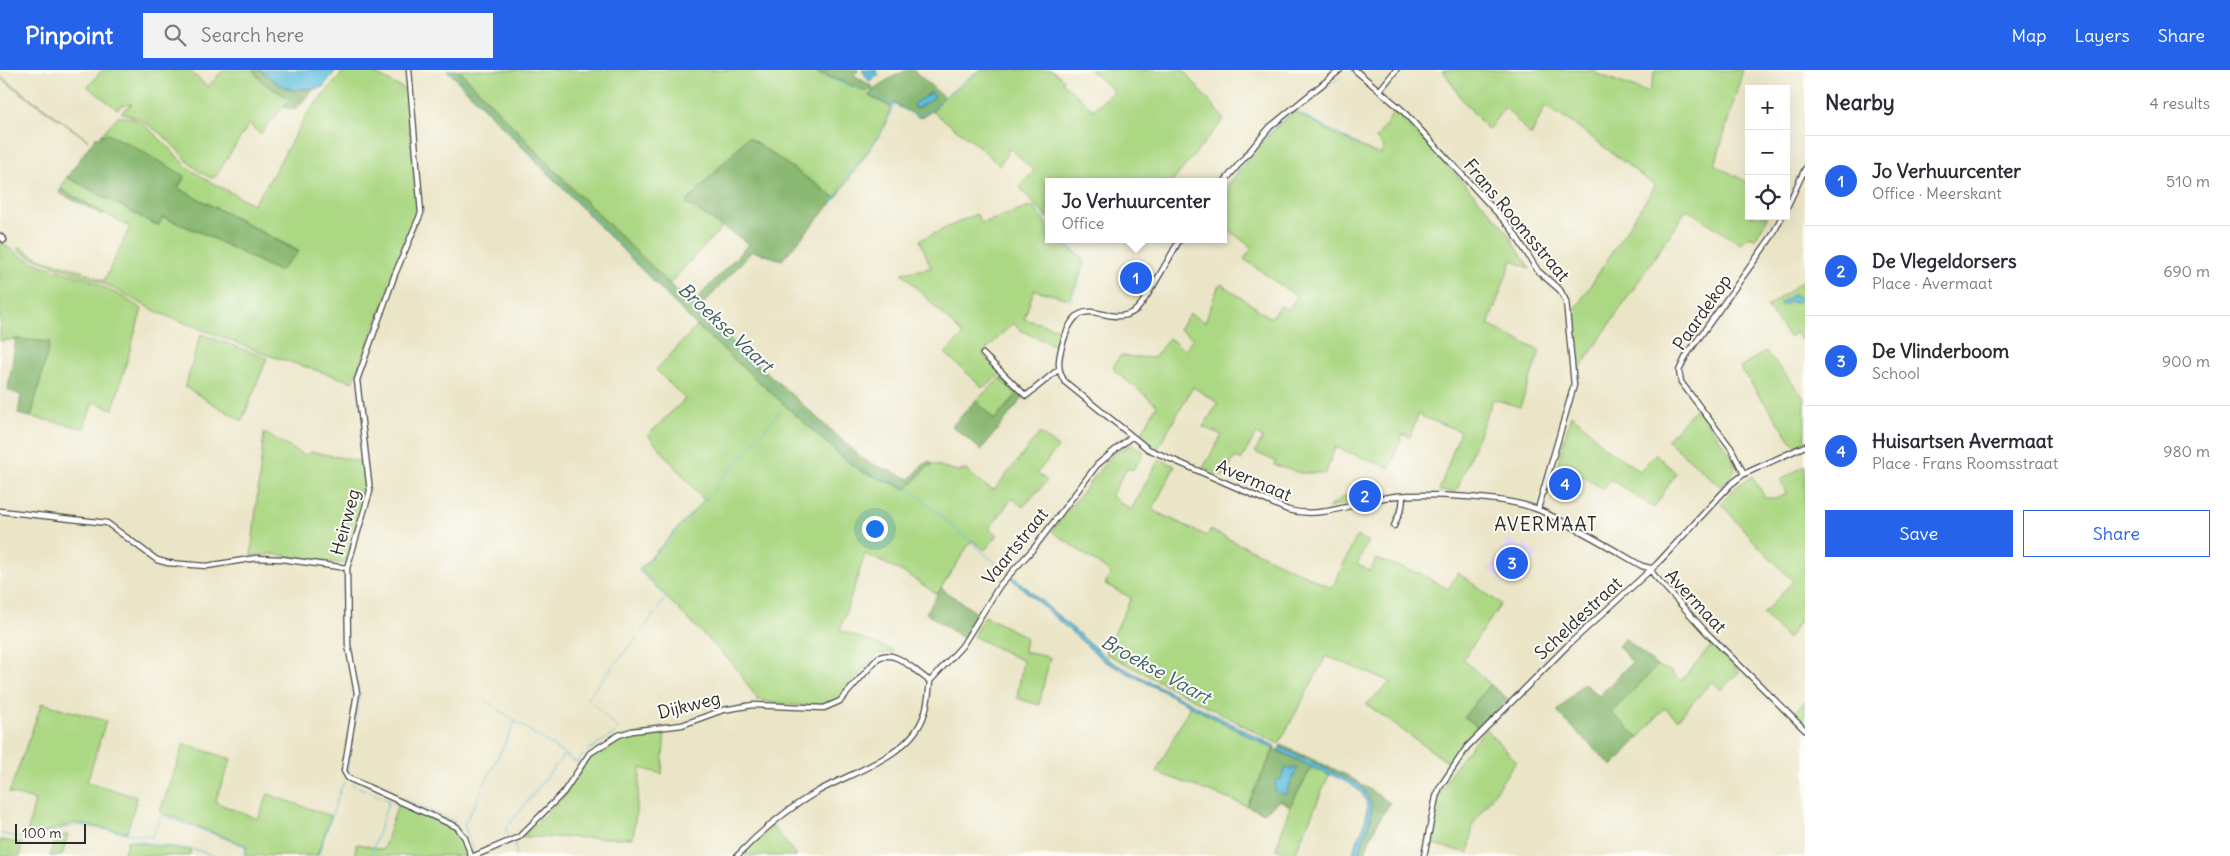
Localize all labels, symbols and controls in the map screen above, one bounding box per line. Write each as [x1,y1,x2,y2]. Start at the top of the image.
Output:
search box [143,13,493,58]
text: Pinpoint [25,20,113,50]
icon: search [161,21,189,49]
text: Search here [201,23,304,47]
text: Map [2011,24,2046,47]
text: Layers [2074,24,2130,47]
text: Share [2158,24,2205,47]
map controls [1745,85,1790,220]
button: + [1745,85,1790,130]
text: Nearby [1825,89,1895,116]
text: 4 results [2149,93,2210,113]
button: − [1745,130,1790,175]
street label: Frans Roomsstraat [1459,154,1575,286]
text: Jo Verhuurcenter [1872,159,2021,183]
text: 1 [1838,171,1844,191]
text: 510 m [2166,171,2210,191]
button: locate [1745,175,1790,220]
popup [1045,178,1227,243]
text: Office · Meerskant [1872,183,2002,203]
text: Jo Verhuurcenter [1061,189,1211,213]
text: Office [1061,213,1104,233]
text: De Vlegeldorsers [1872,249,2017,273]
pin: 1 [1120,259,1152,297]
text: 2 [1837,261,1845,281]
text: 690 m [2163,261,2210,281]
street label: Paardekop [1667,270,1737,354]
text: Place · Avermaat [1872,273,1993,293]
water label: Broekse Vaart [674,277,780,379]
text: De Vlinderboom [1872,339,2009,363]
text: 3 [1836,351,1846,371]
text: 900 m [2162,351,2210,371]
text: School [1872,363,1920,383]
text: Huisartsen Avermaat [1872,429,2053,453]
text: 4 [1836,441,1846,461]
text: 980 m [2163,441,2210,461]
text: Place · Frans Roomsstraat [1872,453,2058,473]
street label: Avermaat [1213,454,1295,506]
pin: 4 [1549,465,1581,503]
pin: 2 [1349,477,1381,515]
street label: Heirweg [325,486,365,558]
street label: Vaartstraat [977,503,1053,589]
button: Save [1825,510,2013,557]
button: Share [2023,510,2210,557]
district label: AVERMAAT [1494,512,1598,536]
your location [862,516,888,542]
pin: 3 [1496,544,1528,582]
street label: Avermaat [1660,564,1732,638]
street label: Scheldestraat [1529,572,1627,664]
water label: Broekse Vaart [1097,629,1217,710]
street label: Dijkweg [655,686,723,724]
scale bar [15,821,86,844]
text: 100 m [22,824,62,842]

